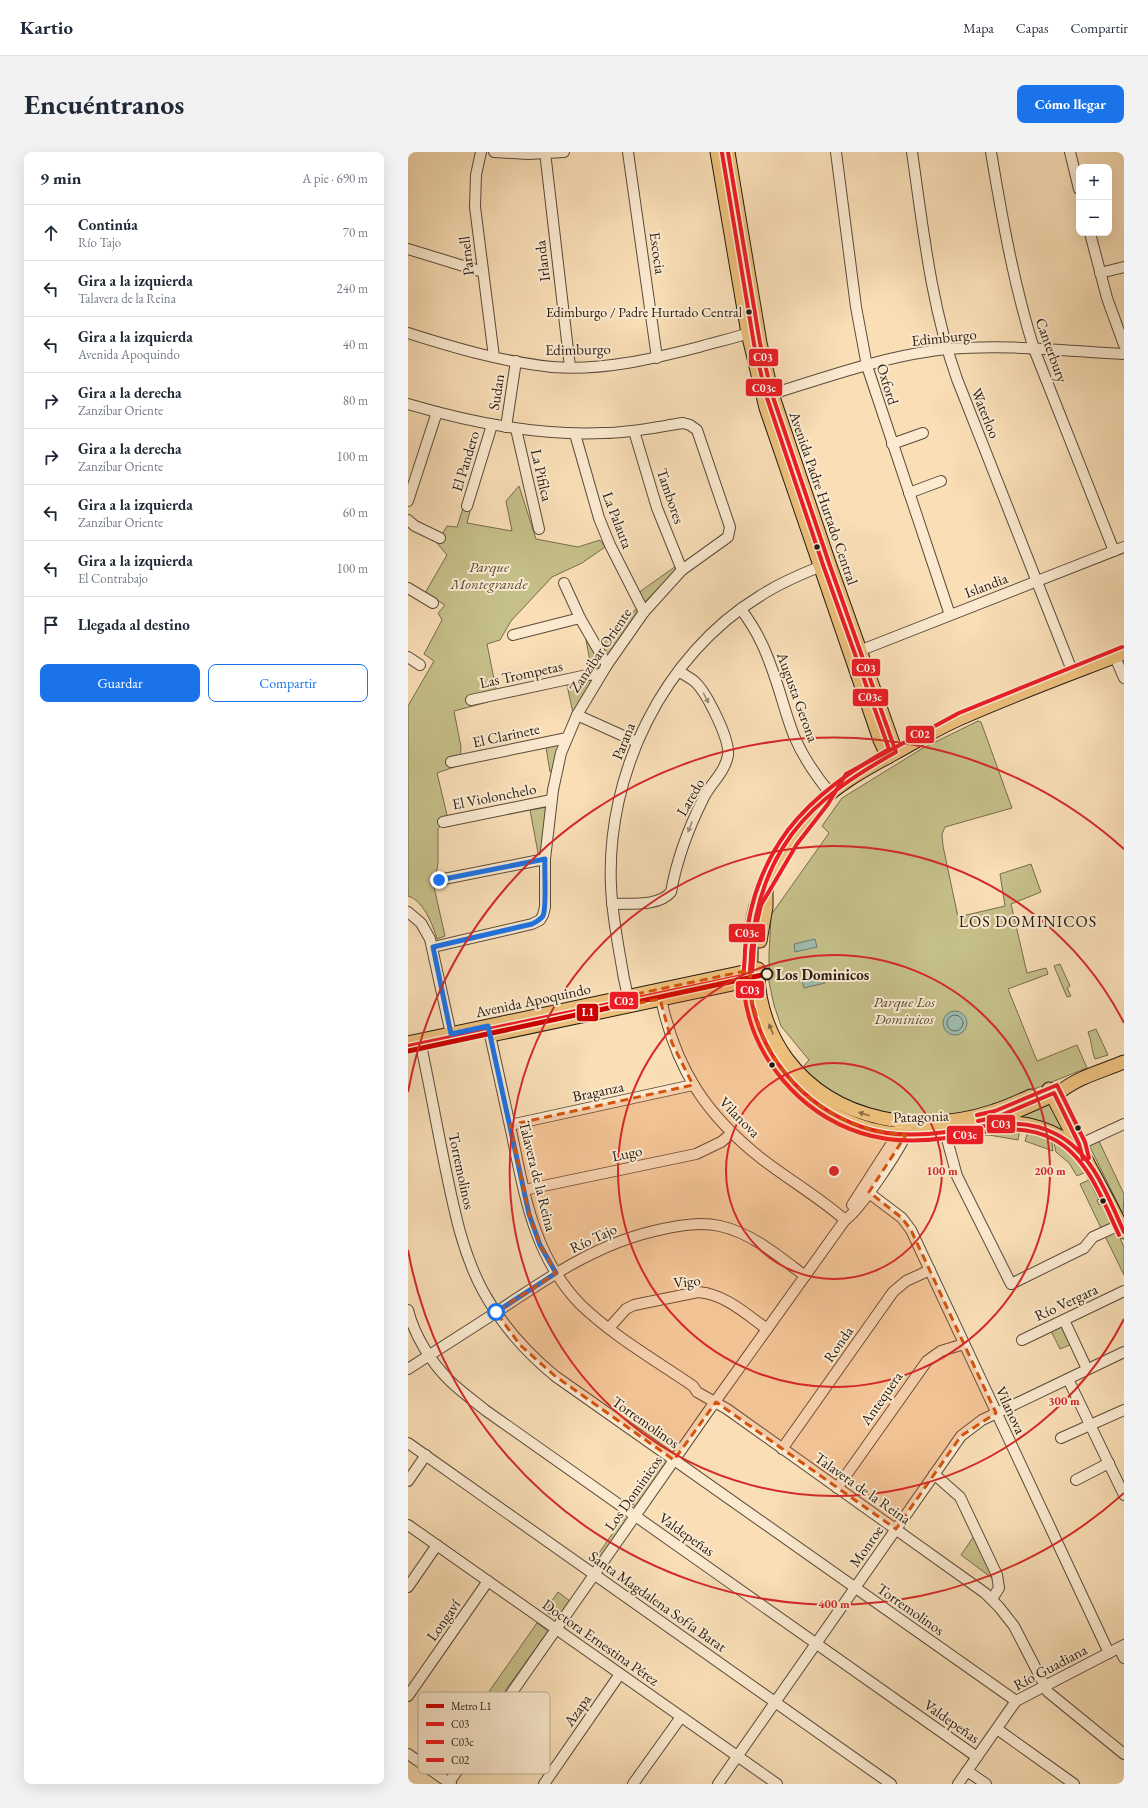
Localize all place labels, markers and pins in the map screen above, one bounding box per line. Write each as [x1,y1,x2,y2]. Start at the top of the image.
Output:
place label: Edimburgo / Padre Hurtado Central [546,303,743,321]
marker: Edimburgo / Padre Hurtado Central [744,307,754,317]
unlabelled marker [812,542,822,552]
place label: Los Dominicos [776,965,869,984]
marker: Los Dominicos [760,967,774,981]
unlabelled marker [767,1060,777,1070]
unlabelled marker [1073,1123,1083,1133]
centre of rings [827,1164,841,1178]
unlabelled marker [1098,1196,1108,1206]

